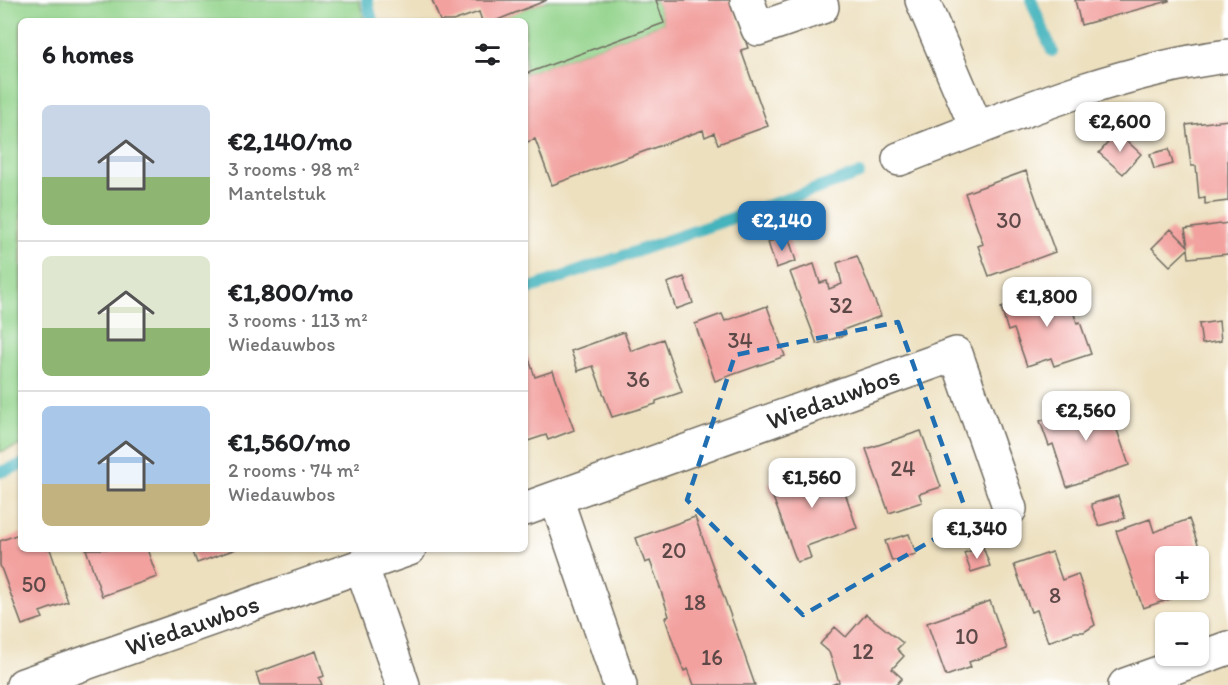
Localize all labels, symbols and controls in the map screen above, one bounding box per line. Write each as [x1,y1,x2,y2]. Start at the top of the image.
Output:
text: 6 homes [42,38,134,70]
icon: filters [471,38,504,71]
pin: €2,600 [1071,102,1169,153]
text: €2,600 [1089,109,1151,133]
text: €2,140/mo [228,125,352,157]
icon: home [90,129,162,201]
text: 3 rooms · 98 m² [228,157,360,181]
text: Mantelstuk [228,181,326,205]
pin: €2,140 [733,201,831,252]
house number: 30 [996,207,1022,234]
text: €2,140 [752,208,812,232]
text: €1,800/mo [228,276,353,308]
pin: €1,800 [998,277,1096,328]
icon: home [90,280,162,352]
text: €1,800 [1016,284,1078,308]
house number: 32 [829,292,853,319]
text: 3 rooms · 113 m² [228,308,368,332]
house number: 34 [727,327,753,354]
text: Wiedauwbos [228,332,335,356]
street label: Wiedauwbos [762,359,904,437]
house number: 36 [626,366,650,393]
pin: €2,560 [1037,391,1135,442]
text: €2,560 [1056,398,1116,422]
text: €1,560/mo [228,426,351,458]
icon: home [90,430,162,502]
house number: 24 [891,455,915,482]
text: 2 rooms · 74 m² [228,458,360,482]
pin: €1,560 [763,458,861,509]
text: €1,560 [783,465,841,489]
text: Wiedauwbos [228,482,335,506]
pin: €1,340 [928,509,1026,560]
text: €1,340 [947,516,1007,540]
house number: 20 [661,537,687,564]
map controls [1155,546,1209,666]
button: + [1155,546,1209,600]
house number: 50 [21,571,47,598]
house number: 8 [1049,582,1061,609]
street label: Wiedauwbos [121,587,263,663]
house number: 18 [684,589,706,616]
button: − [1155,612,1209,666]
house number: 10 [955,623,979,650]
house number: 12 [852,638,874,665]
house number: 16 [701,644,723,671]

